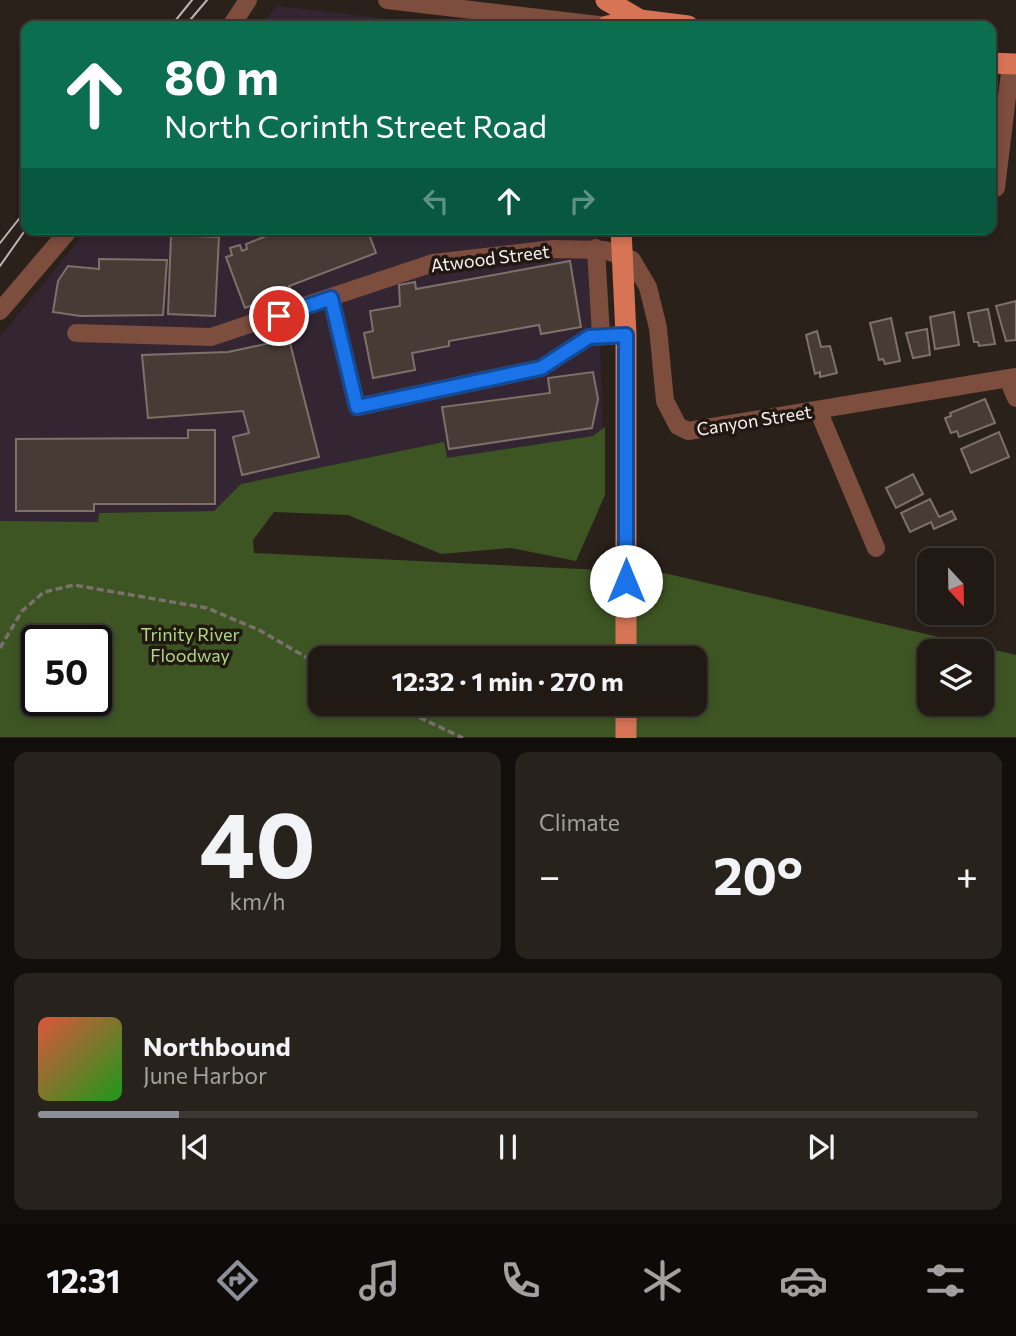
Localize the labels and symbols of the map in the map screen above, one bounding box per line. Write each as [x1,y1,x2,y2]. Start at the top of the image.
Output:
street label: Atwood Street [429,240,551,276]
pin [249,286,309,346]
street label: Canyon Street [695,400,813,440]
position arrow [589,544,663,618]
north arrow [917,548,994,625]
park label: Trinity River Floodway [140,623,240,666]
speed limit sign: 50 [21,625,112,716]

